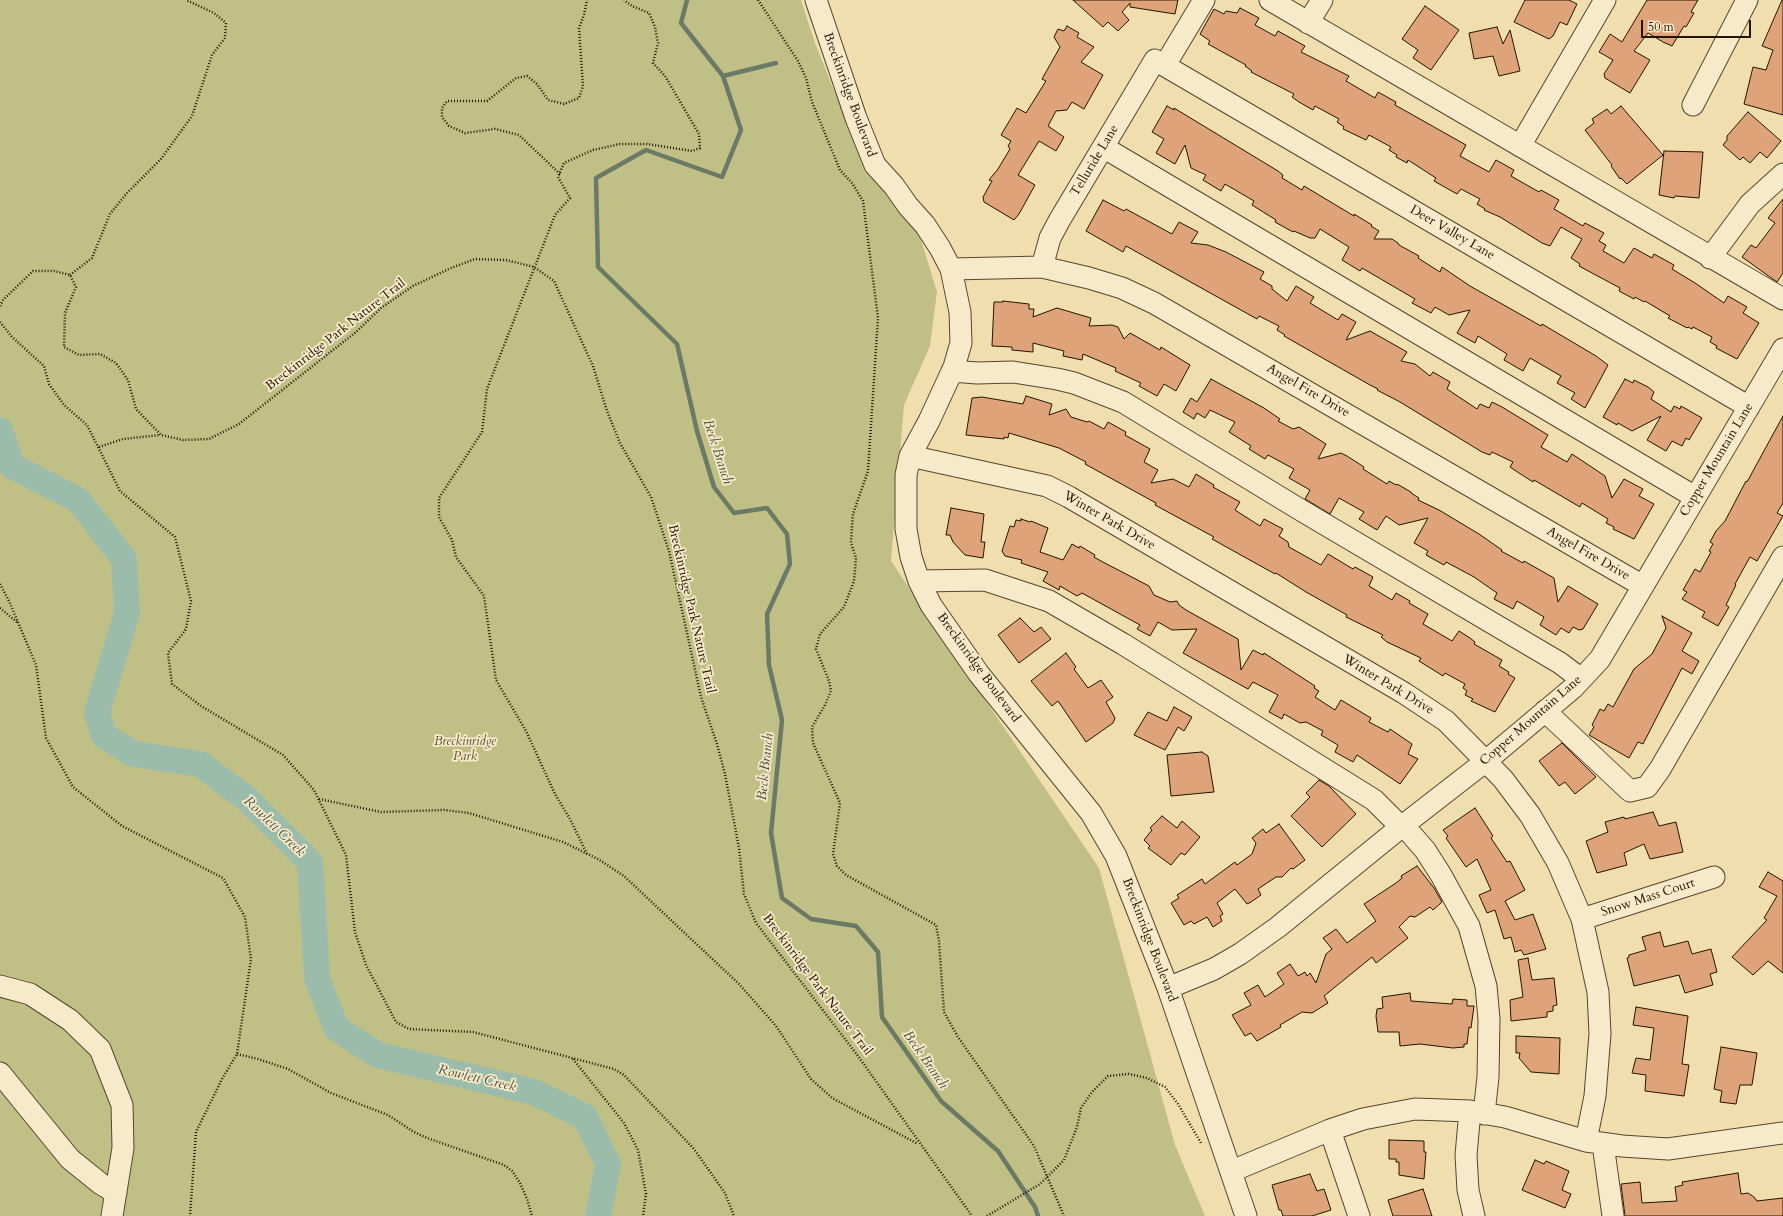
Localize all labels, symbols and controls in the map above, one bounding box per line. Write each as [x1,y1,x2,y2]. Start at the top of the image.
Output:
scale bar [1643,12,1753,38]
text: 50 m [1648,19,1674,35]
street label: Breckinridge Boulevard [819,31,879,159]
street label: Telluride Lane [1068,122,1122,200]
street label: Deer Valley Lane [1407,202,1497,264]
street label: Breckinridge Park Nature Trail [263,276,409,394]
street label: Angel Fire Drive [1264,361,1352,421]
street label: Copper Mountain Lane [1677,400,1757,520]
water label: Beck Branch [699,417,735,487]
street label: Winter Park Drive [1060,488,1158,554]
street label: Breckinridge Park Nature Trail [664,523,718,695]
street label: Angel Fire Drive [1544,524,1632,584]
street label: Breckinridge Boulevard [933,610,1023,726]
street label: Winter Park Drive [1340,652,1436,718]
street label: Copper Mountain Lane [1477,673,1585,769]
water label: Beck Branch [754,733,778,801]
park label: Breckinridge Park [434,734,496,765]
water label: Rowlett Creek [240,793,308,861]
street label: Snow Mass Court [1599,875,1697,921]
street label: Breckinridge Boulevard [1118,876,1180,1004]
street label: Breckinridge Park Nature Trail [759,911,875,1059]
water label: Beck Branch [899,1028,951,1092]
water label: Rowlett Creek [436,1062,518,1096]

